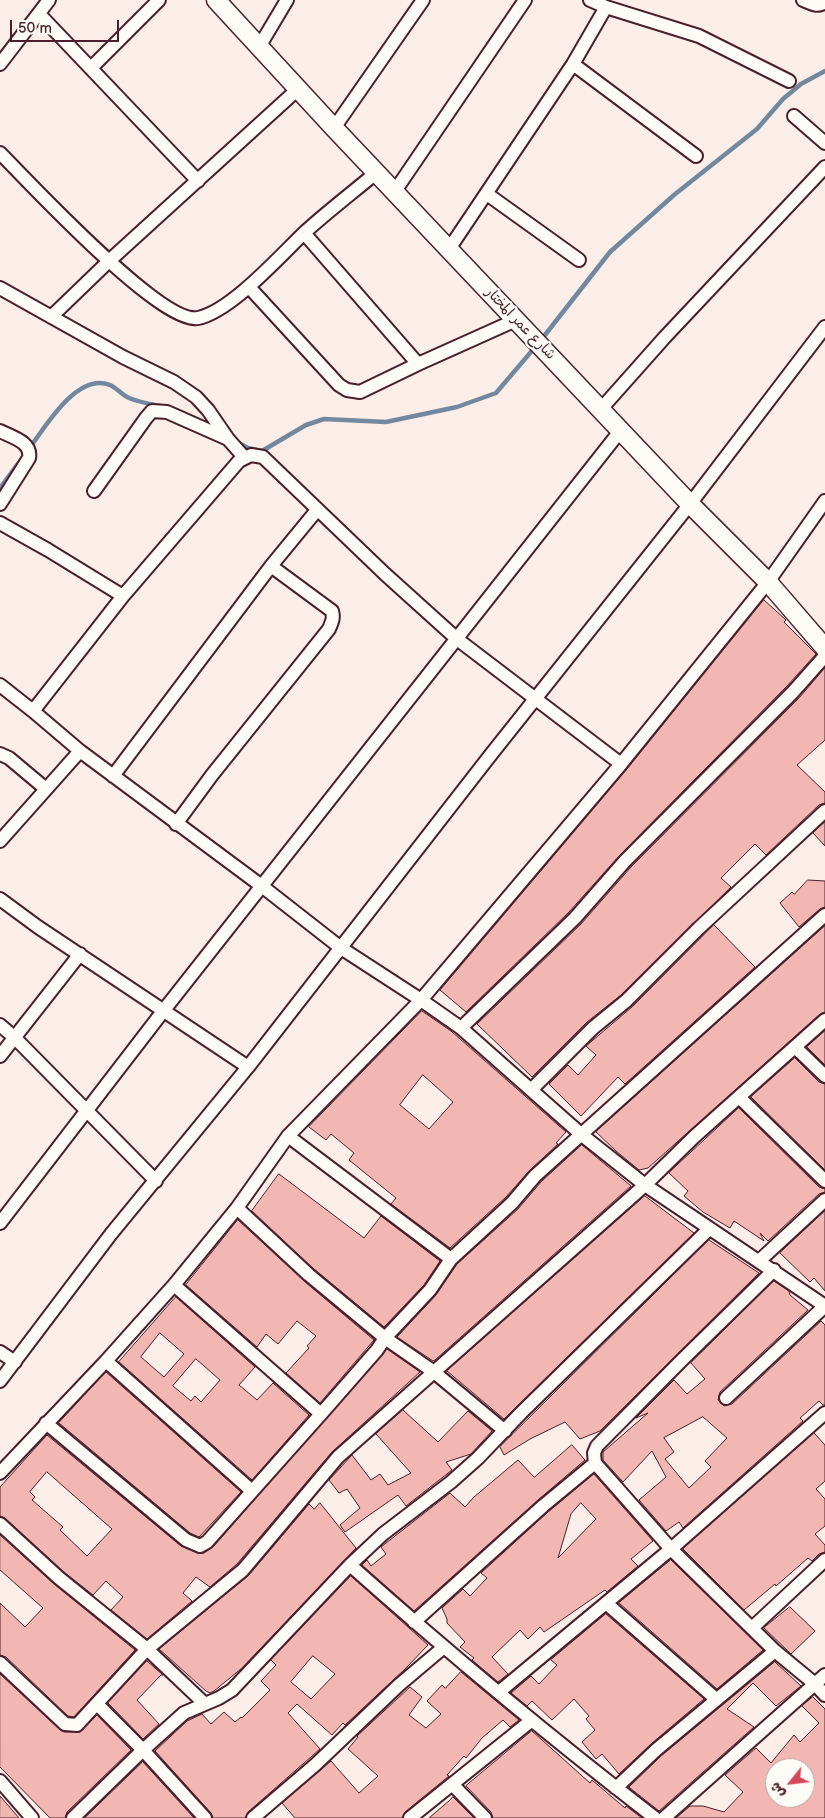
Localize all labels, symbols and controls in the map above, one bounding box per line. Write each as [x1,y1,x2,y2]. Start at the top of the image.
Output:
scale bar [12,10,121,42]
text: 50 m [18,19,52,38]
street label: شارع عمر المختار [481,284,559,364]
north arrow [765,1758,815,1808]
text: ش [766,1779,788,1801]

